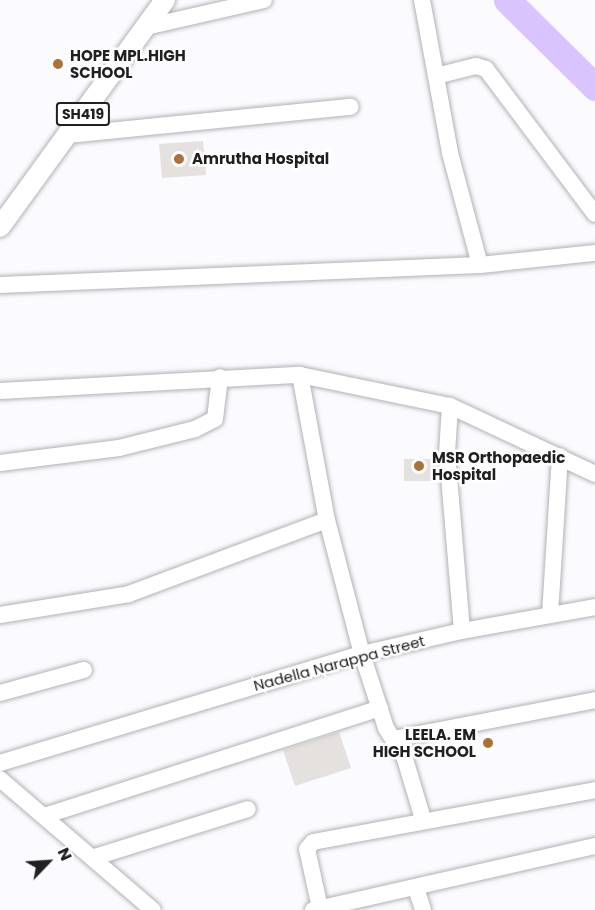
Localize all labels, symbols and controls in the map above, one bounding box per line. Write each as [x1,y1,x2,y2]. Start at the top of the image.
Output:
place label: HOPE MPL.HIGH SCHOOL [70,46,186,81]
marker: HOPE MPL.HIGH SCHOOL [51,57,65,71]
road number: SH419 [54,103,112,125]
marker: Amrutha Hospital [170,150,188,168]
place label: Amrutha Hospital [192,150,329,168]
place label: MSR Orthopaedic Hospital [432,448,565,483]
marker: MSR Orthopaedic Hospital [410,457,428,475]
street label: Nadella Narappa Street [251,631,427,695]
place label: LEELA. EM HIGH SCHOOL [373,725,476,760]
marker: LEELA. EM HIGH SCHOOL [481,736,495,750]
north arrow [18,832,78,892]
text: N [52,844,78,864]

